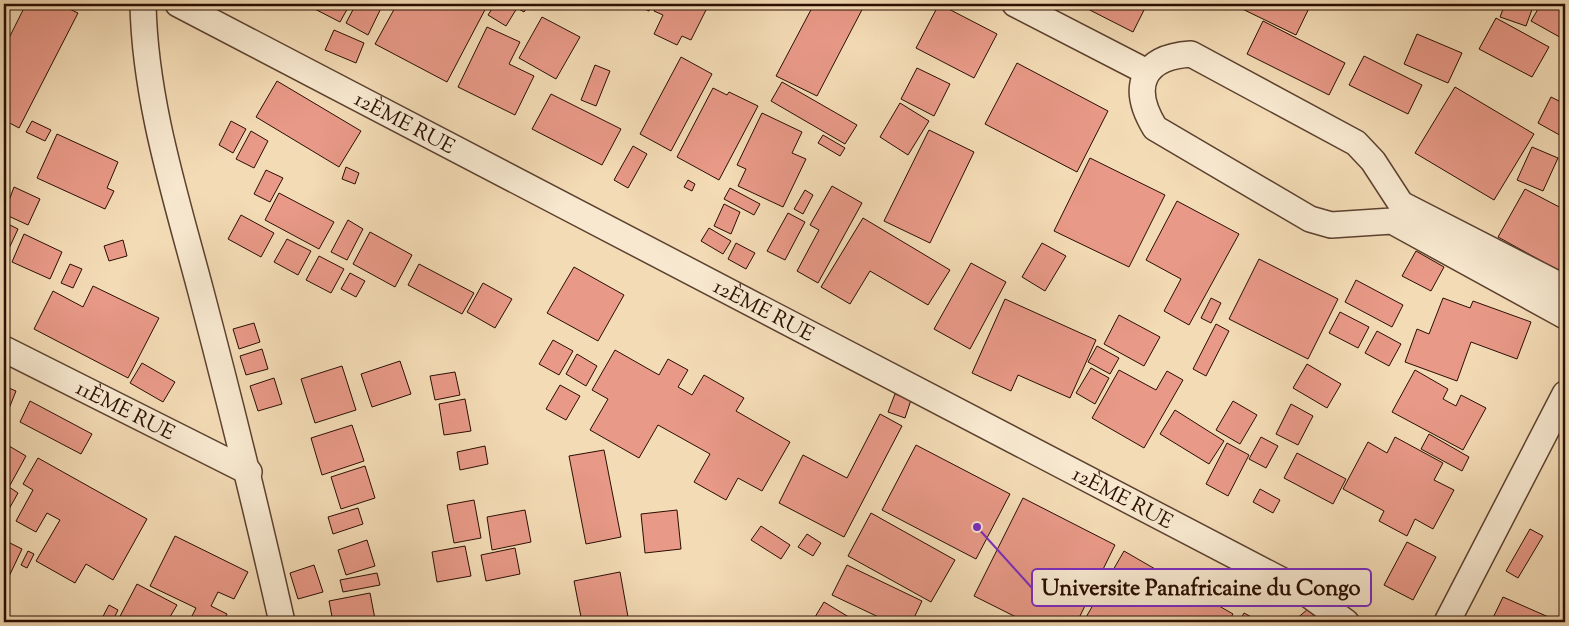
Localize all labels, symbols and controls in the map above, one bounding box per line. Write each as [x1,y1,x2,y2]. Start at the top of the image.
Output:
street label: 12ÈME RUE [348,86,460,163]
street label: 12ÈME RUE [707,273,819,351]
street label: 11ÈME RUE [70,374,180,449]
street label: 12ÈME RUE [1066,460,1178,538]
callout: Universite Panafricaine du Congo [1032,569,1371,606]
text: Universite Panafricaine du Congo [1041,574,1361,606]

